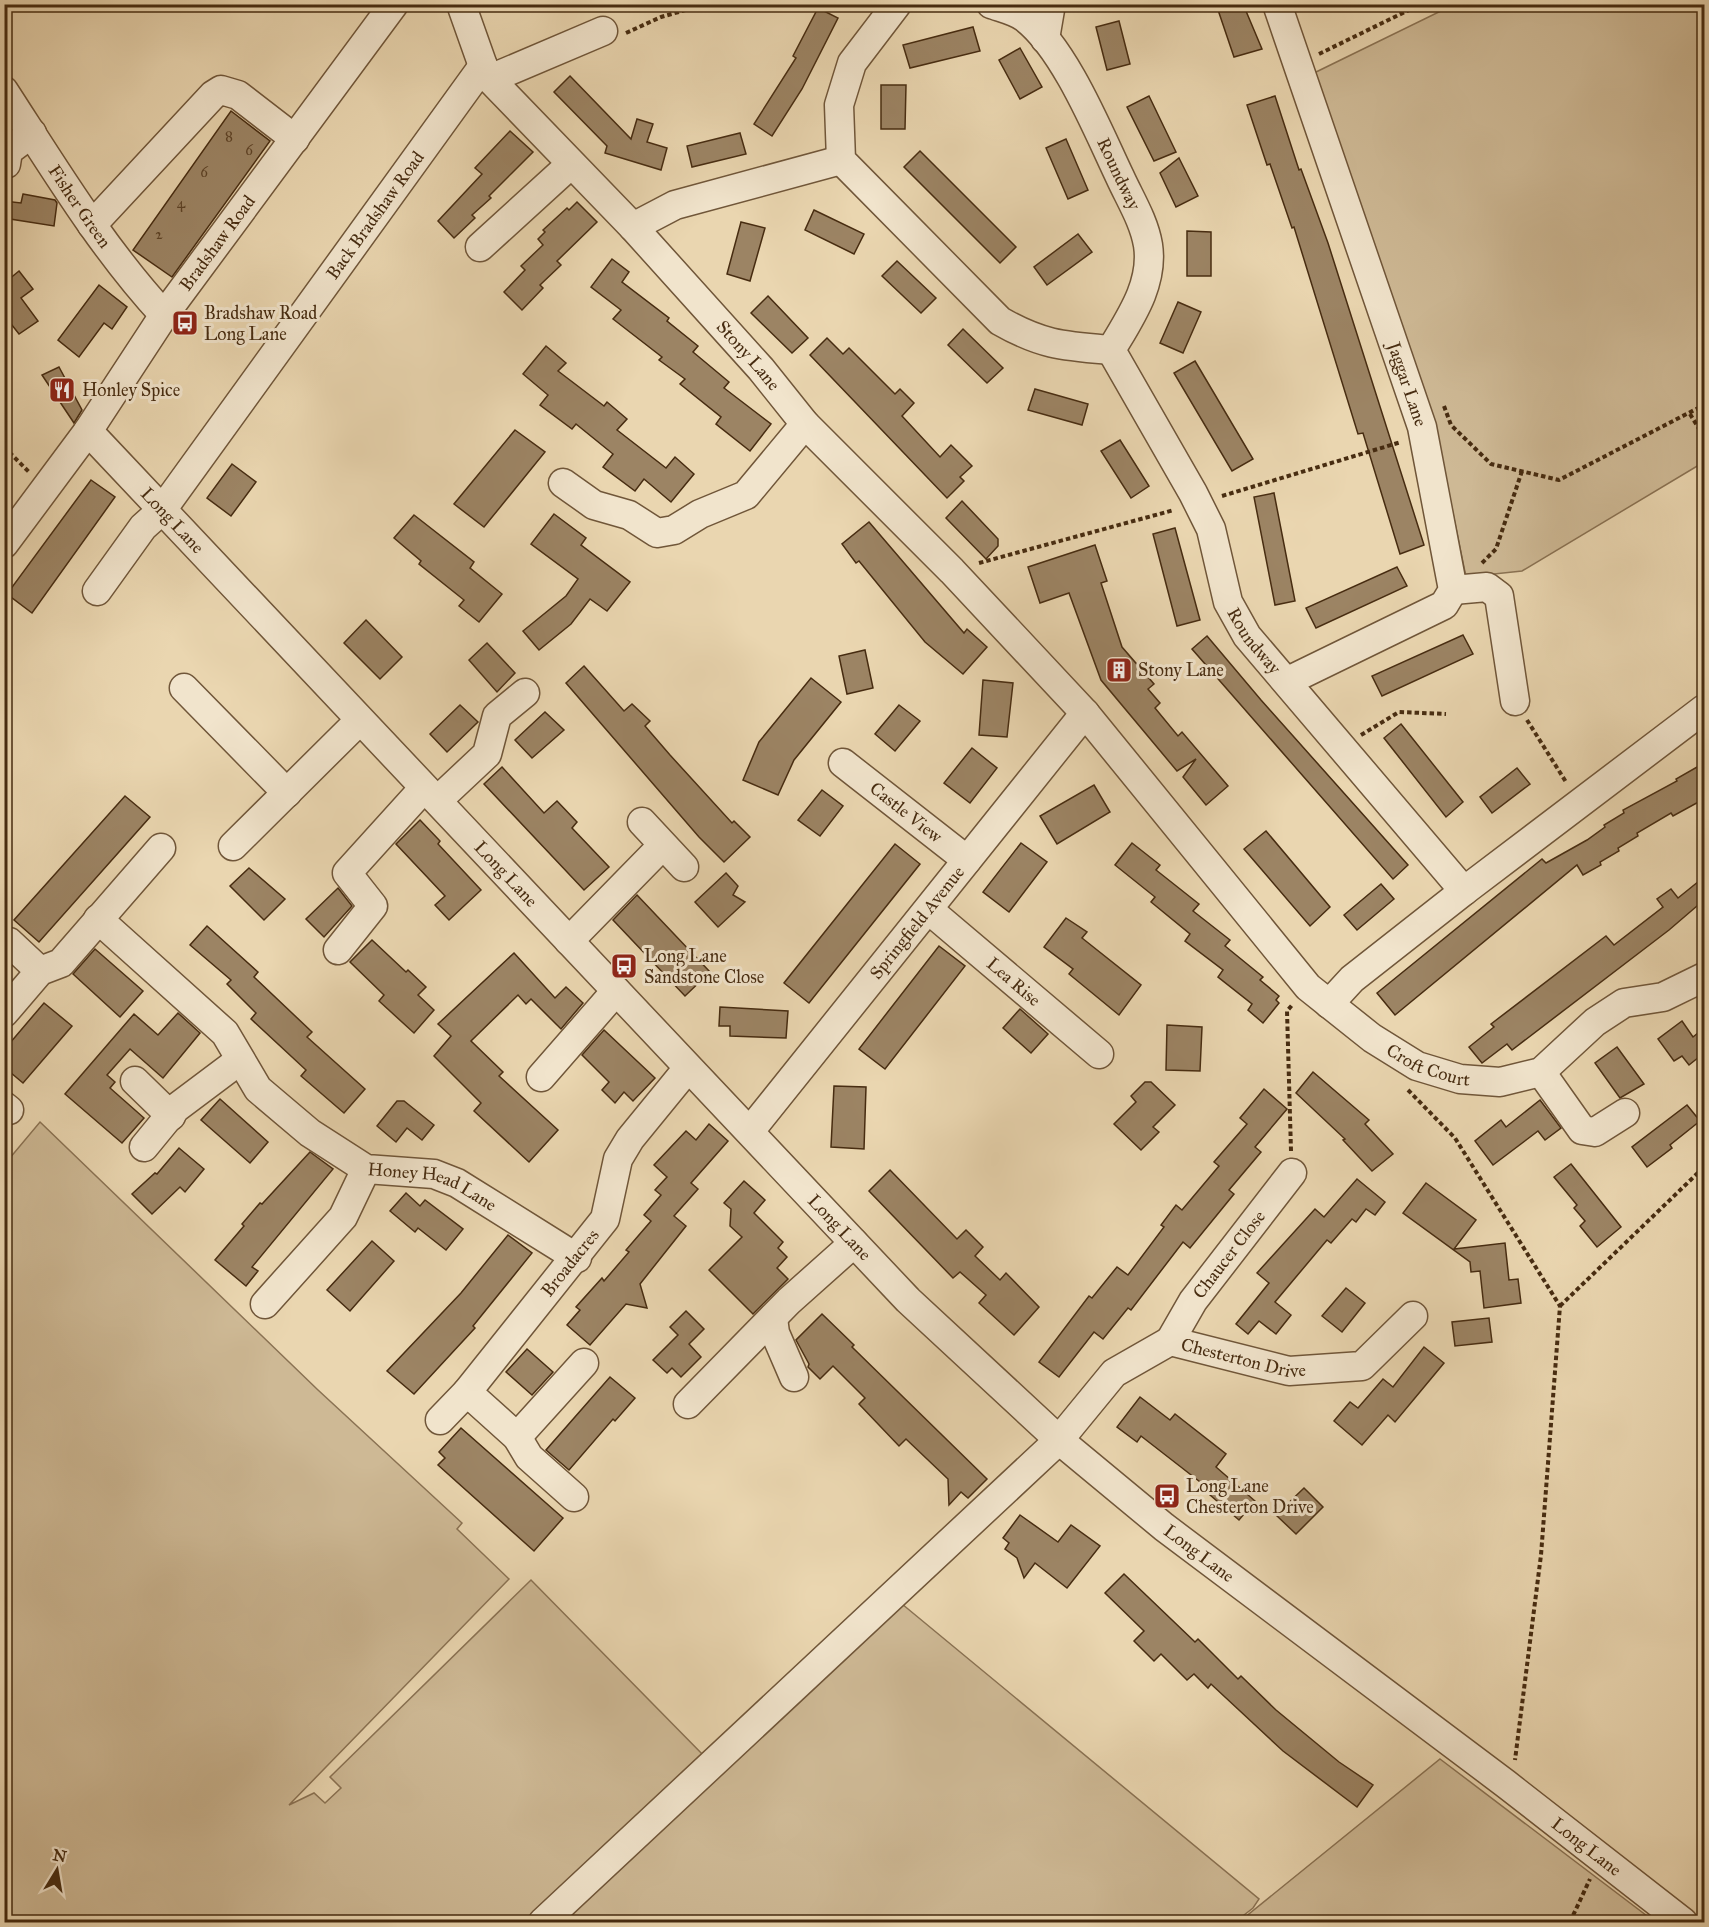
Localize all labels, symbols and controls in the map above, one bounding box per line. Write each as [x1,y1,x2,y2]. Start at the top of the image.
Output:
house number: 8 [225,127,233,145]
street label: Roundway [1092,134,1146,214]
house number: 6 [245,141,254,159]
street label: Back Bradshaw Road [321,147,429,284]
street label: Fisher Green [44,161,116,252]
house number: 6 [200,163,209,181]
street label: Bradshaw Road [175,191,260,295]
house number: 4 [177,194,186,212]
house number: 2 [155,225,163,243]
place label: Bradshaw Road Long Lane [204,302,317,346]
bus stop icon: Bradshaw Road Long Lane [170,308,200,338]
street label: Stony Lane [712,316,785,395]
street label: Jaggar Lane [1381,337,1432,429]
restaurant icon: Honley Spice [47,375,77,405]
place label: Honley Spice [82,379,180,401]
street label: Long Lane [136,483,209,558]
street label: Roundway [1222,604,1286,679]
building icon: Stony Lane [1104,655,1134,685]
place label: Stony Lane [1138,659,1224,681]
street label: Castle View [865,777,947,847]
street label: Long Lane [470,836,542,912]
street label: Springfield Avenue [865,862,969,984]
place label: Long Lane Sandstone Close [644,945,764,988]
bus stop icon: Long Lane Sandstone Close [609,951,639,981]
street label: Lea Rise [982,953,1045,1011]
street label: Croft Court [1382,1039,1471,1091]
street label: Honey Head Lane [367,1158,501,1216]
street label: Long Lane [803,1190,876,1265]
street label: Chaucer Close [1188,1206,1270,1303]
street label: Broadacres [536,1225,604,1301]
street label: Chesterton Drive [1179,1333,1307,1382]
place label: Long Lane Chesterton Drive [1186,1475,1314,1518]
bus stop icon: Long Lane Chesterton Drive [1152,1481,1182,1511]
street label: Long Lane [1159,1520,1239,1587]
street label: Long Lane [1547,1813,1626,1881]
north arrow [27,1840,87,1900]
text: N [51,1845,69,1866]

